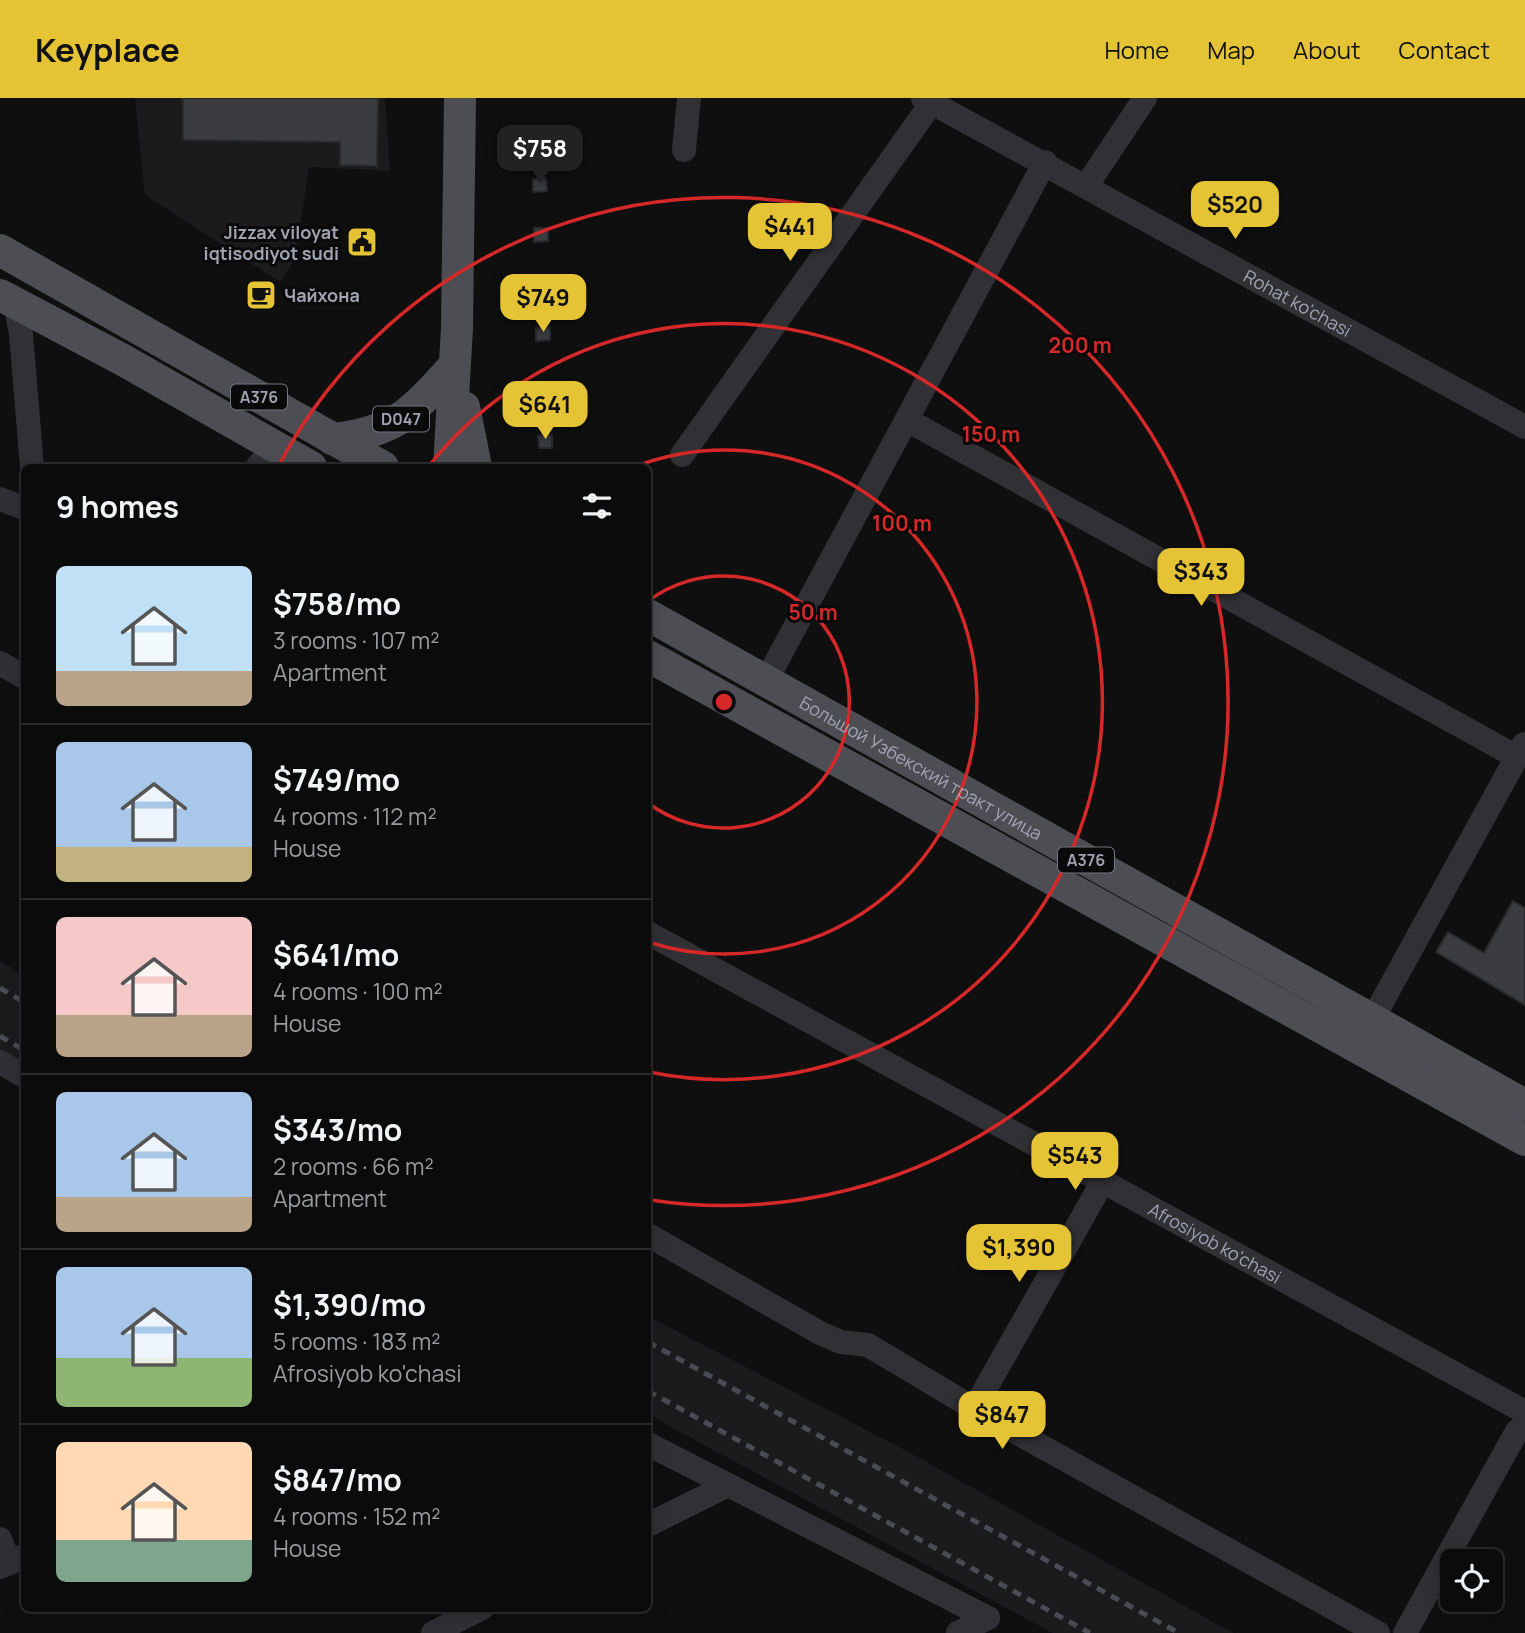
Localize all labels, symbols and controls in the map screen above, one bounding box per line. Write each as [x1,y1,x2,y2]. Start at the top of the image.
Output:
text: Keyplace [35,27,180,72]
text: Home [1104,33,1169,66]
text: Map [1207,33,1255,66]
text: About [1293,33,1361,66]
text: Contact [1399,33,1490,66]
pin: $758 [499,126,581,185]
text: $758 [513,132,567,164]
pin: $520 [1194,181,1276,241]
text: $520 [1207,188,1263,220]
pin: $441 [749,204,831,263]
text: $441 [764,210,816,242]
place label: Jizzax viloyat iqtisodiyot sudi [204,220,339,265]
public building icon: Jizzax viloyat iqtisodiyot sudi [345,225,379,259]
street label: Rohat ko'chasi [1240,264,1356,342]
pin: $749 [502,274,584,334]
cafe icon: Чайхона [244,278,278,312]
text: $749 [516,281,570,313]
place label: Чайхона [284,283,360,307]
text: 200 m [1048,331,1112,359]
pin: $641 [504,382,586,441]
road number: A376 [231,384,287,410]
text: $641 [519,388,571,420]
road number: D047 [373,406,429,432]
text: 150 m [962,420,1020,448]
text: 9 homes [56,486,179,527]
icon: filters [578,487,616,525]
text: 100 m [872,509,932,537]
pin: $343 [1160,548,1242,608]
text: $343 [1173,555,1229,587]
text: $758/mo [273,583,401,624]
icon: home [112,594,196,678]
text: 50 m [788,598,838,626]
text: 3 rooms · 107 m² [273,624,439,656]
text: Apartment [273,656,387,688]
centre of rings [712,690,736,714]
street label: Большой Узбекский тракт улица [796,690,1047,845]
text: $749/mo [273,759,400,800]
icon: home [112,770,196,854]
text: 4 rooms · 112 m² [273,800,437,832]
text: House [273,832,342,864]
road number: A376 [1058,848,1114,873]
text: $641/mo [273,934,399,975]
icon: home [112,945,196,1029]
text: 4 rooms · 100 m² [273,975,443,1007]
text: House [273,1007,342,1039]
text: $343/mo [273,1109,402,1150]
icon: home [112,1120,196,1204]
pin: $543 [1034,1132,1116,1192]
text: $543 [1047,1139,1103,1171]
text: 2 rooms · 66 m² [273,1150,434,1182]
text: Apartment [273,1182,387,1214]
street label: Afrosiyob ko'chasi [1144,1197,1286,1289]
pin: $1,390 [962,1224,1076,1284]
text: $1,390 [982,1231,1056,1263]
text: $1,390/mo [273,1284,426,1325]
icon: home [112,1295,196,1379]
text: 5 rooms · 183 m² [273,1325,440,1357]
text: Afrosiyob ko'chasi [273,1357,462,1389]
pin: $847 [961,1392,1043,1451]
text: $847 [975,1398,1029,1430]
text: $847/mo [273,1459,402,1500]
icon: home [112,1470,196,1554]
text: 4 rooms · 152 m² [273,1500,440,1532]
text: House [273,1532,342,1564]
map controls [1440,1549,1503,1612]
button: locate [1440,1549,1503,1612]

